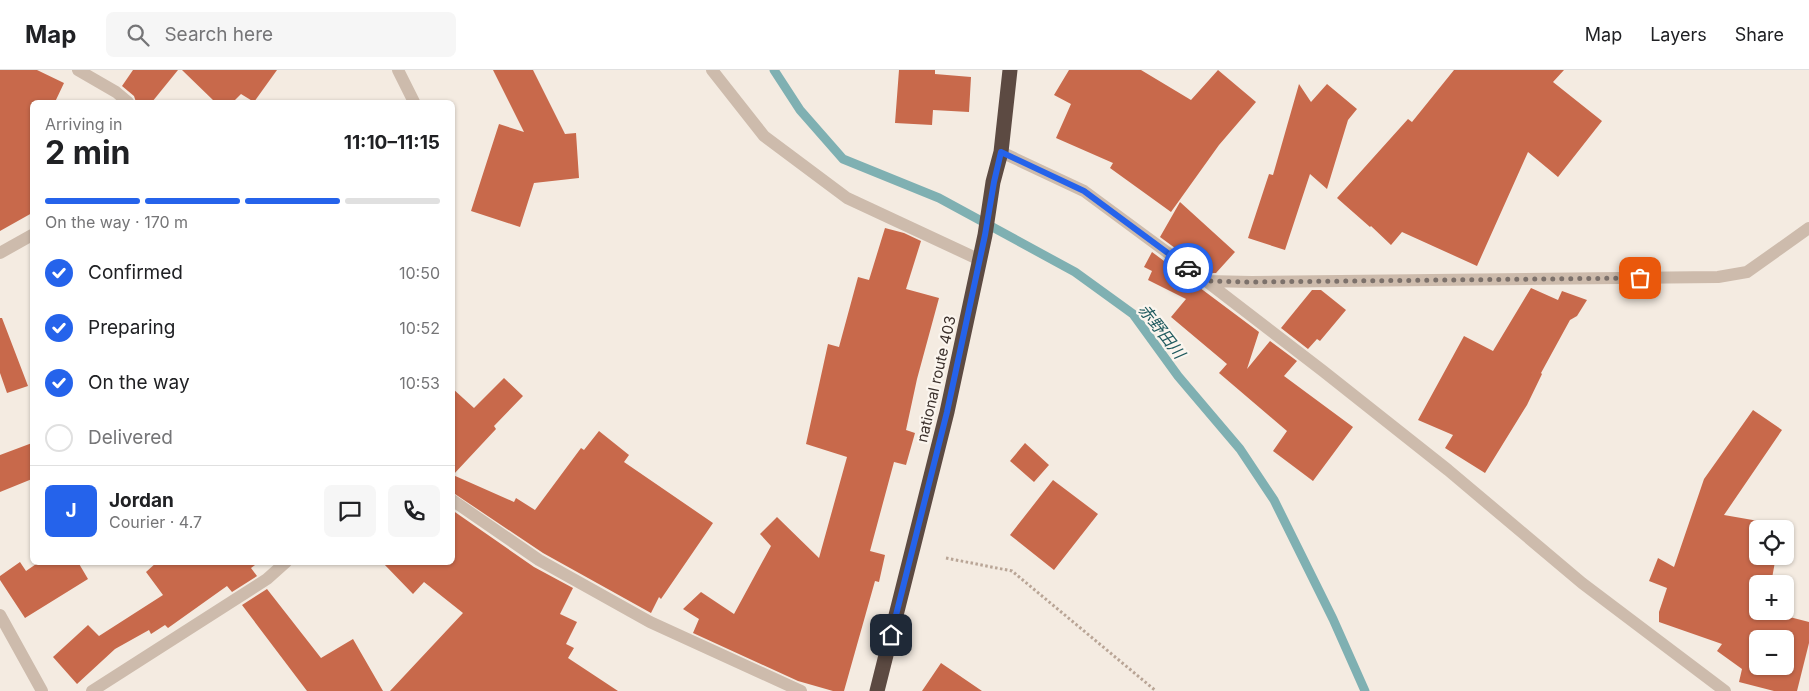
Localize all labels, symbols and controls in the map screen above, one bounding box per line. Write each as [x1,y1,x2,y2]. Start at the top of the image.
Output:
search box [106,12,456,57]
text: Map [25,20,76,49]
icon: search [124,21,152,49]
text: Search here [164,23,273,46]
text: Map [1585,24,1622,45]
text: Layers [1650,24,1707,45]
text: Share [1735,24,1784,45]
text: Arriving in [45,114,122,134]
text: 11:10–11:15 [344,131,440,154]
text: 2 min [45,133,131,172]
text: On the way · 170 m [45,212,188,232]
courier [1163,243,1213,293]
icon: car [1174,254,1202,282]
pin [1619,257,1661,299]
icon: check [45,259,73,287]
text: Confirmed [88,261,183,284]
text: 10:50 [399,263,440,283]
icon: bag [1626,264,1654,292]
water label: 赤野田川 [1134,300,1191,364]
icon: check [45,314,73,342]
street label: national route 403 [912,314,960,444]
text: Preparing [88,316,175,339]
text: 10:52 [399,318,440,338]
icon: check [45,369,73,397]
text: On the way [88,371,190,394]
text: 10:53 [399,373,440,393]
text: Delivered [88,426,173,449]
button: chat [324,485,376,537]
button: phone [388,485,440,537]
text: Jordan [109,489,174,512]
text: J [65,499,77,522]
text: Courier · 4.7 [109,512,202,532]
map controls [1749,520,1794,675]
button: locate [1749,520,1794,565]
button: + [1749,575,1794,620]
pin [870,614,912,656]
icon: home [877,621,905,649]
button: − [1749,630,1794,675]

